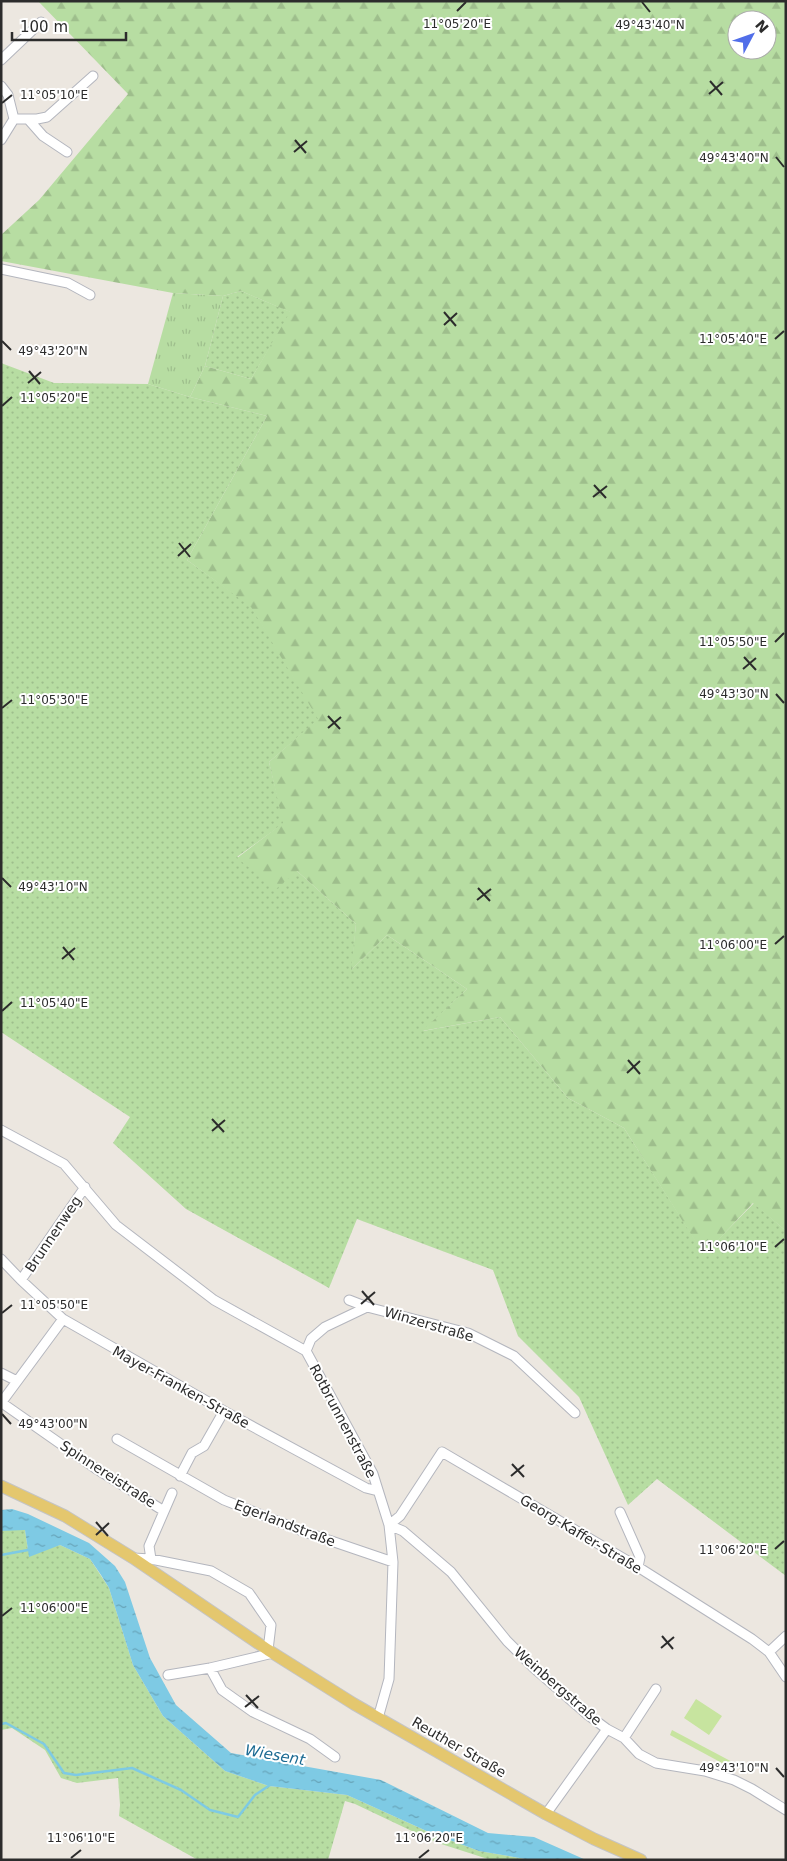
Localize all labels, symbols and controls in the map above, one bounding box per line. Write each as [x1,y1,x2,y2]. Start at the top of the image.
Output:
scale bar [12,10,126,42]
north arrow [727,10,777,60]
text: 11°05'20"E [423,17,491,31]
text: N [752,17,772,36]
text: 100 m [20,18,68,36]
text: 49°43'40"N [615,18,685,32]
text: 11°05'10"E [20,88,88,102]
text: 49°43'40"N [699,151,769,165]
text: 11°05'40"E [699,332,767,346]
text: 49°43'20"N [18,344,88,358]
text: 11°05'20"E [20,391,88,405]
text: 11°05'50"E [699,635,767,649]
text: 49°43'30"N [699,687,769,701]
text: 11°05'30"E [20,693,88,707]
text: 49°43'10"N [18,880,88,894]
text: 11°06'00"E [699,938,767,952]
text: 11°05'40"E [20,996,88,1010]
street label: Brunnenweg [22,1193,84,1275]
text: 11°06'10"E [699,1240,767,1254]
text: 11°05'50"E [20,1298,88,1312]
street label: Winzerstraße [382,1304,476,1344]
street label: Mayer-Franken-Straße [110,1343,252,1431]
street label: Rotbrunnenstraße [306,1361,380,1481]
text: 49°43'00"N [18,1417,88,1431]
street label: Spinnereistraße [57,1437,159,1511]
street label: Georg-Kaffer-Straße [517,1491,645,1577]
street label: Egerlandstraße [232,1496,338,1550]
text: 11°06'20"E [699,1543,767,1557]
text: 11°06'00"E [20,1601,88,1615]
street label: Weinbergstraße [511,1644,605,1728]
street label: Reuther Straße [409,1714,509,1780]
water label: Wiesent [244,1741,308,1769]
text: 49°43'10"N [699,1761,769,1775]
text: 11°06'10"E [47,1831,115,1845]
text: 11°06'20"E [395,1831,463,1845]

